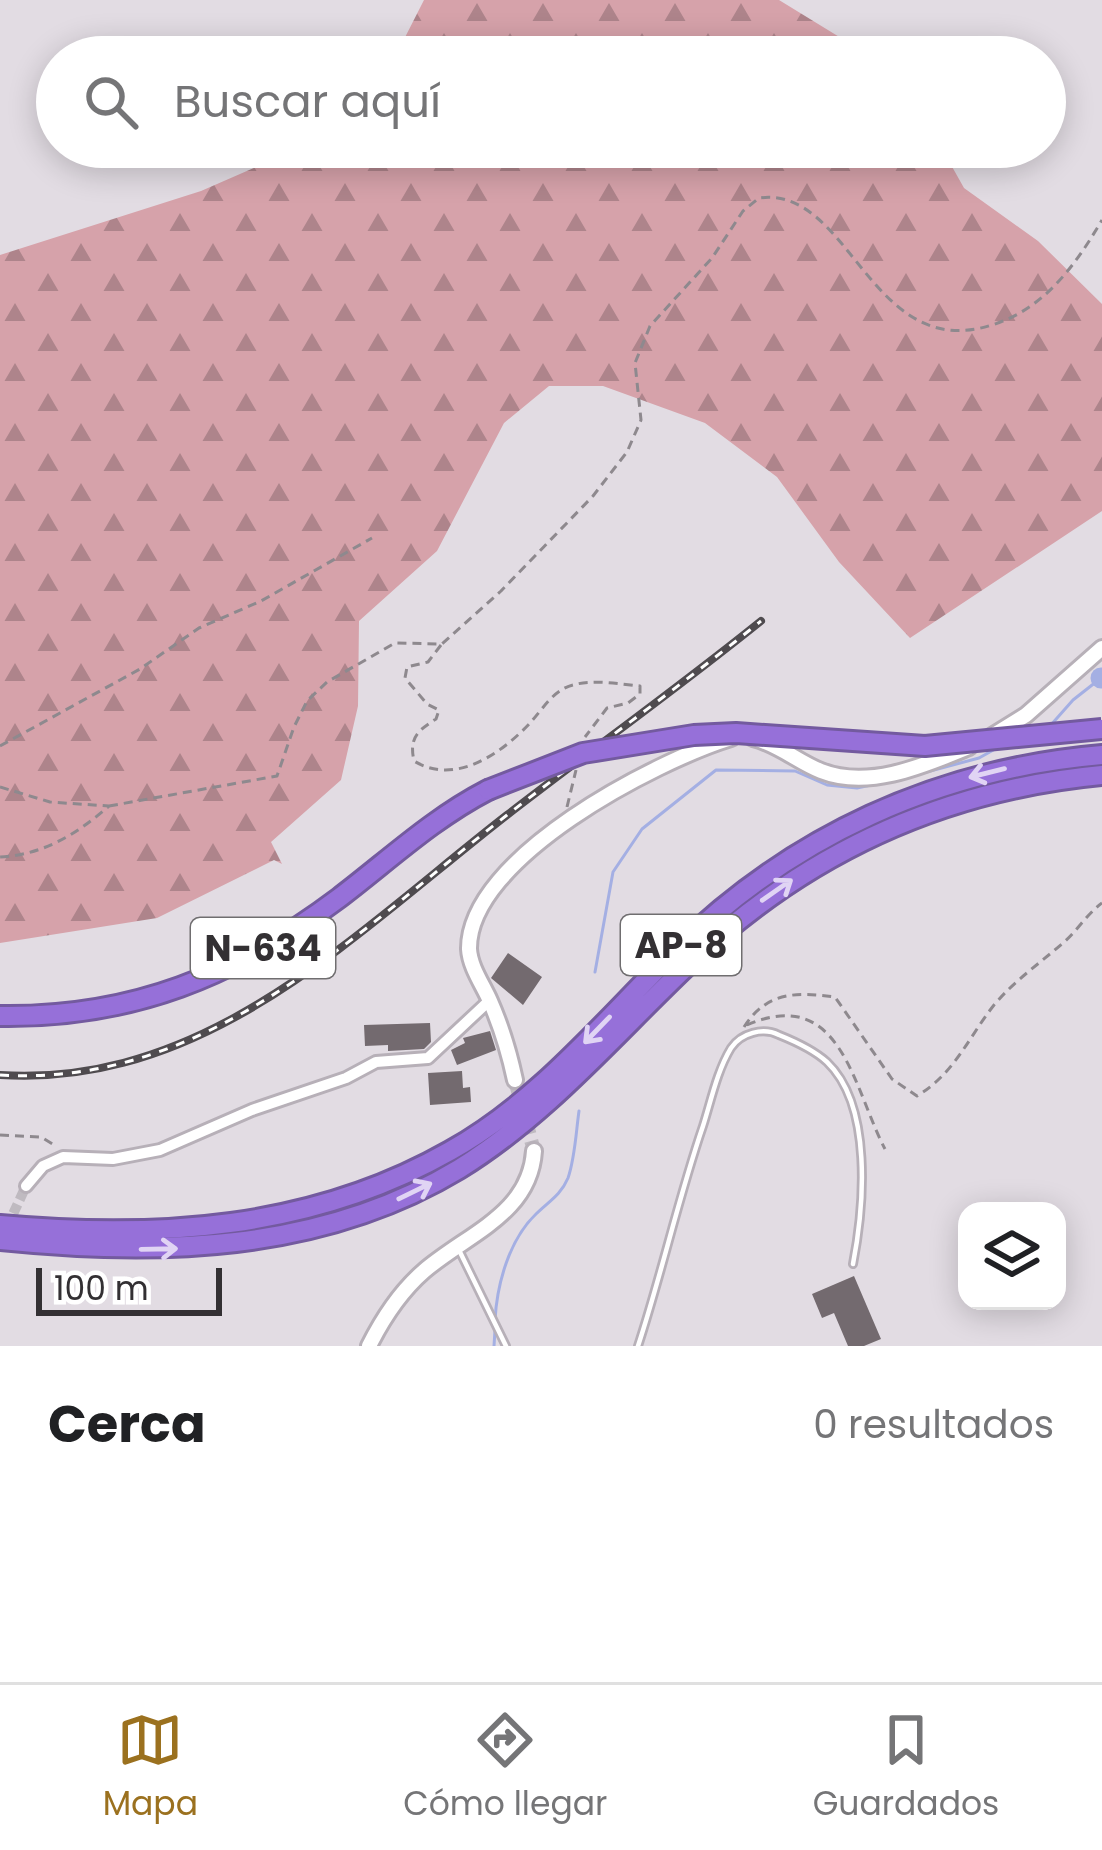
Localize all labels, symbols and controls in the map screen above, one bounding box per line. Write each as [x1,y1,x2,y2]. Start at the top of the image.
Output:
search box [36,36,1066,168]
icon: search [78,69,144,135]
text: Buscar aquí [174,70,441,133]
one-way arrow [968,764,1006,786]
one-way arrow [760,878,794,903]
road number: AP-8 [621,915,741,975]
road number: N-634 [191,918,335,978]
one-way arrow [584,1015,612,1044]
one-way arrow [396,1179,432,1201]
map controls [958,1202,1066,1310]
button: layers [958,1202,1066,1310]
one-way arrow [139,1238,178,1261]
scale bar [36,1262,222,1315]
text: 100 m [54,1265,149,1312]
text: Cerca [48,1388,206,1460]
text: 0 resultados [813,1397,1054,1452]
tab: Mapa [103,1707,198,1829]
tab: Cómo llegar [403,1707,607,1829]
tab: Guardados [813,1707,999,1829]

